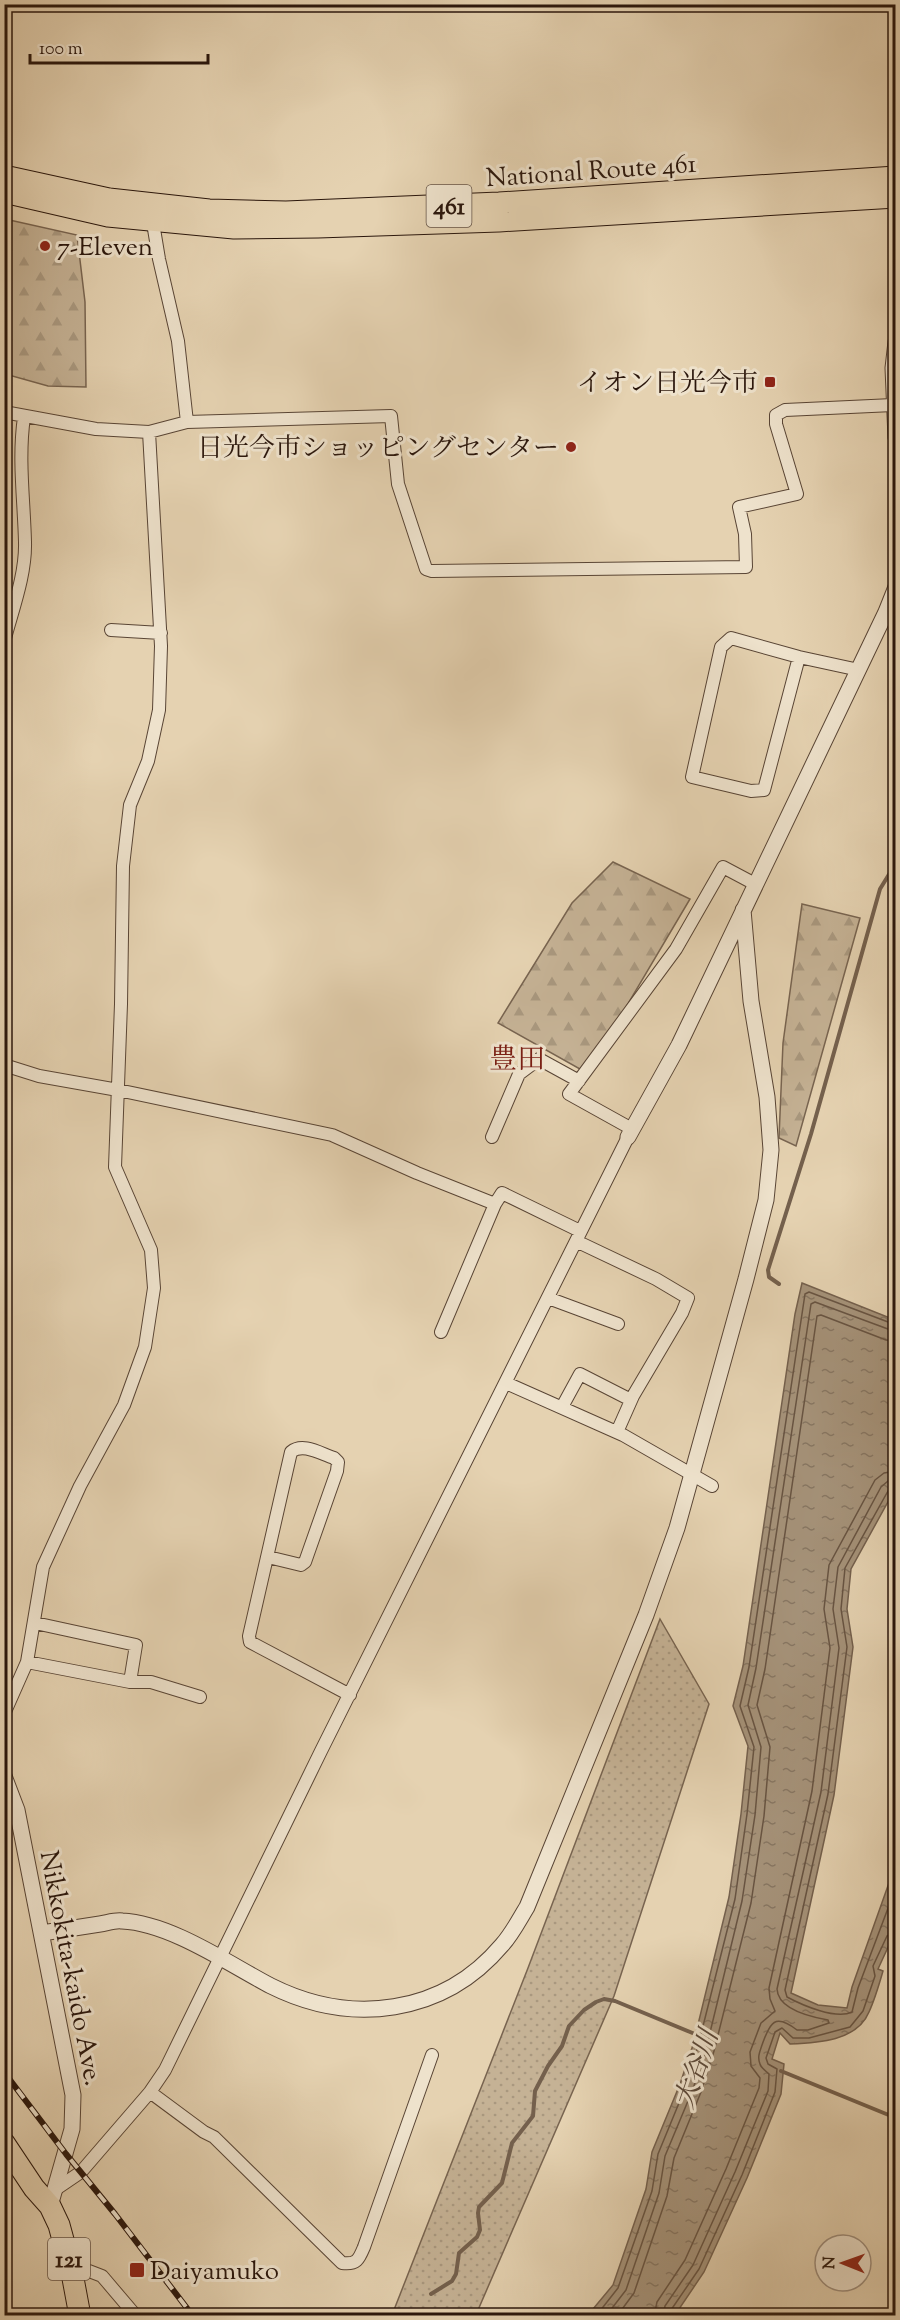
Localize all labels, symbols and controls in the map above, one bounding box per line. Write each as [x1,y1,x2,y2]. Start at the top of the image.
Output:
scale bar [30,27,208,65]
text: 100 m [39,37,83,63]
street label: National Route 461 [485,147,698,198]
road number: 461 [426,185,472,227]
place label: 7-Eleven [57,230,153,267]
marker: 7-Eleven [38,239,52,253]
place label: イオン日光今市 [577,366,758,403]
marker: イオン日光今市 [763,375,777,389]
place label: 日光今市ショッピングセンター [197,431,559,468]
marker: 日光今市ショッピングセンター [564,440,578,454]
district label: 豊田 [489,1041,545,1081]
street label: Nikkokita-kaido Ave. [29,1848,110,2089]
water label: 大谷川 [667,2022,731,2114]
north arrow [813,2233,873,2293]
road number: 121 [48,2238,90,2280]
place label: Daiyamuko [150,2254,279,2291]
text: N [819,2256,842,2269]
marker: Daiyamuko [128,2261,146,2279]

